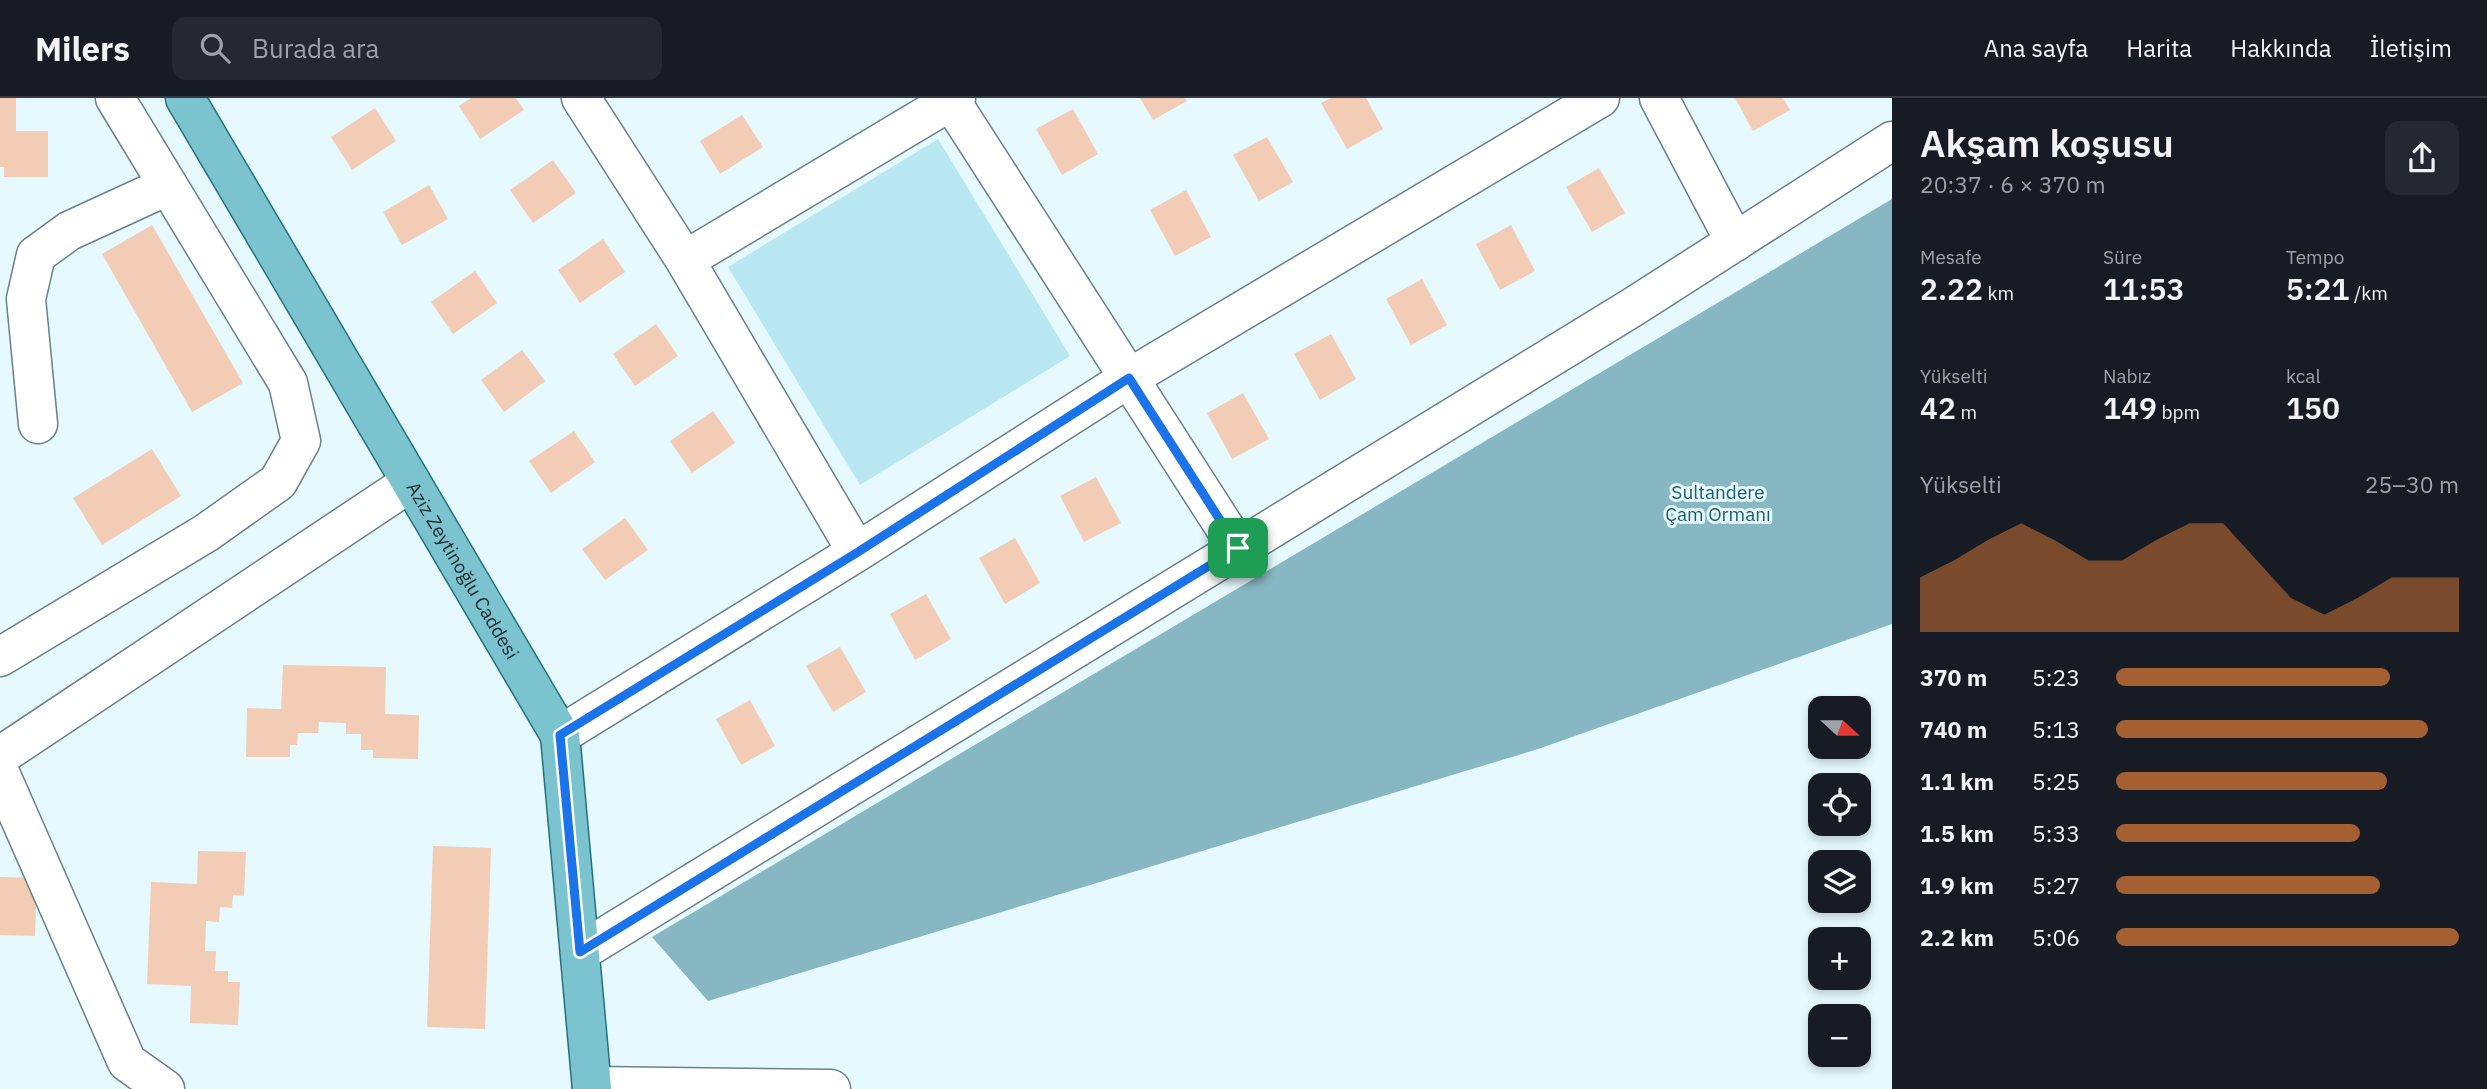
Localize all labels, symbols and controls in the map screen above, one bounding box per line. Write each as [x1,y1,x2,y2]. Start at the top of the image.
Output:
search box [172,17,662,80]
text: Milers [35,27,130,70]
icon: search [196,29,234,67]
text: Burada ara [252,31,379,65]
text: Ana sayfa [1984,32,2088,64]
text: Harita [2126,32,2192,64]
text: Hakkında [2230,32,2332,64]
text: İletişim [2370,32,2452,64]
text: Akşam koşusu [1920,118,2174,167]
button: share [2385,121,2459,195]
text: 20:37 · 6 × 370 m [1920,169,2106,199]
text: Mesafe [1920,245,1982,269]
text: Süre [2103,245,2142,269]
text: Tempo [2286,245,2344,269]
text: 2.22 [1920,269,1983,308]
text: 11:53 [2103,269,2185,308]
text: 5:21 [2286,269,2350,308]
text: km [1983,281,2014,305]
text: /km [2350,281,2388,305]
text: Yükselti [1920,364,1988,388]
text: Nabız [2103,364,2151,388]
text: kcal [2286,364,2321,388]
text: 42 [1920,388,1956,427]
text: 149 [2103,388,2157,427]
text: 150 [2286,388,2340,427]
text: m [1956,400,1977,424]
text: bpm [2157,400,2200,424]
text: Yükselti [1920,469,2002,499]
text: 25–30 m [2365,469,2459,499]
street label: Aziz Zeytinoğlu Caddesi [401,477,525,663]
park label: Sultandere Çam Ormanı [1665,480,1771,526]
pin [1208,518,1268,578]
icon: arrive [1219,529,1257,567]
text: 370 m [1920,662,1987,692]
text: 5:23 [2032,662,2080,692]
north arrow [1808,696,1871,760]
map controls [1808,696,1871,1067]
text: 740 m [1920,714,1987,744]
text: 5:13 [2032,714,2080,744]
text: 1.1 km [1920,766,1994,796]
text: 5:25 [2032,766,2080,796]
button: locate [1808,773,1871,836]
text: 1.5 km [1920,818,1994,848]
text: 5:33 [2032,818,2080,848]
button: layers [1808,850,1871,913]
text: 1.9 km [1920,870,1994,900]
text: 5:27 [2032,870,2080,900]
text: 2.2 km [1920,922,1994,952]
text: 5:06 [2032,922,2080,952]
button: + [1808,927,1871,990]
button: − [1808,1004,1871,1067]

